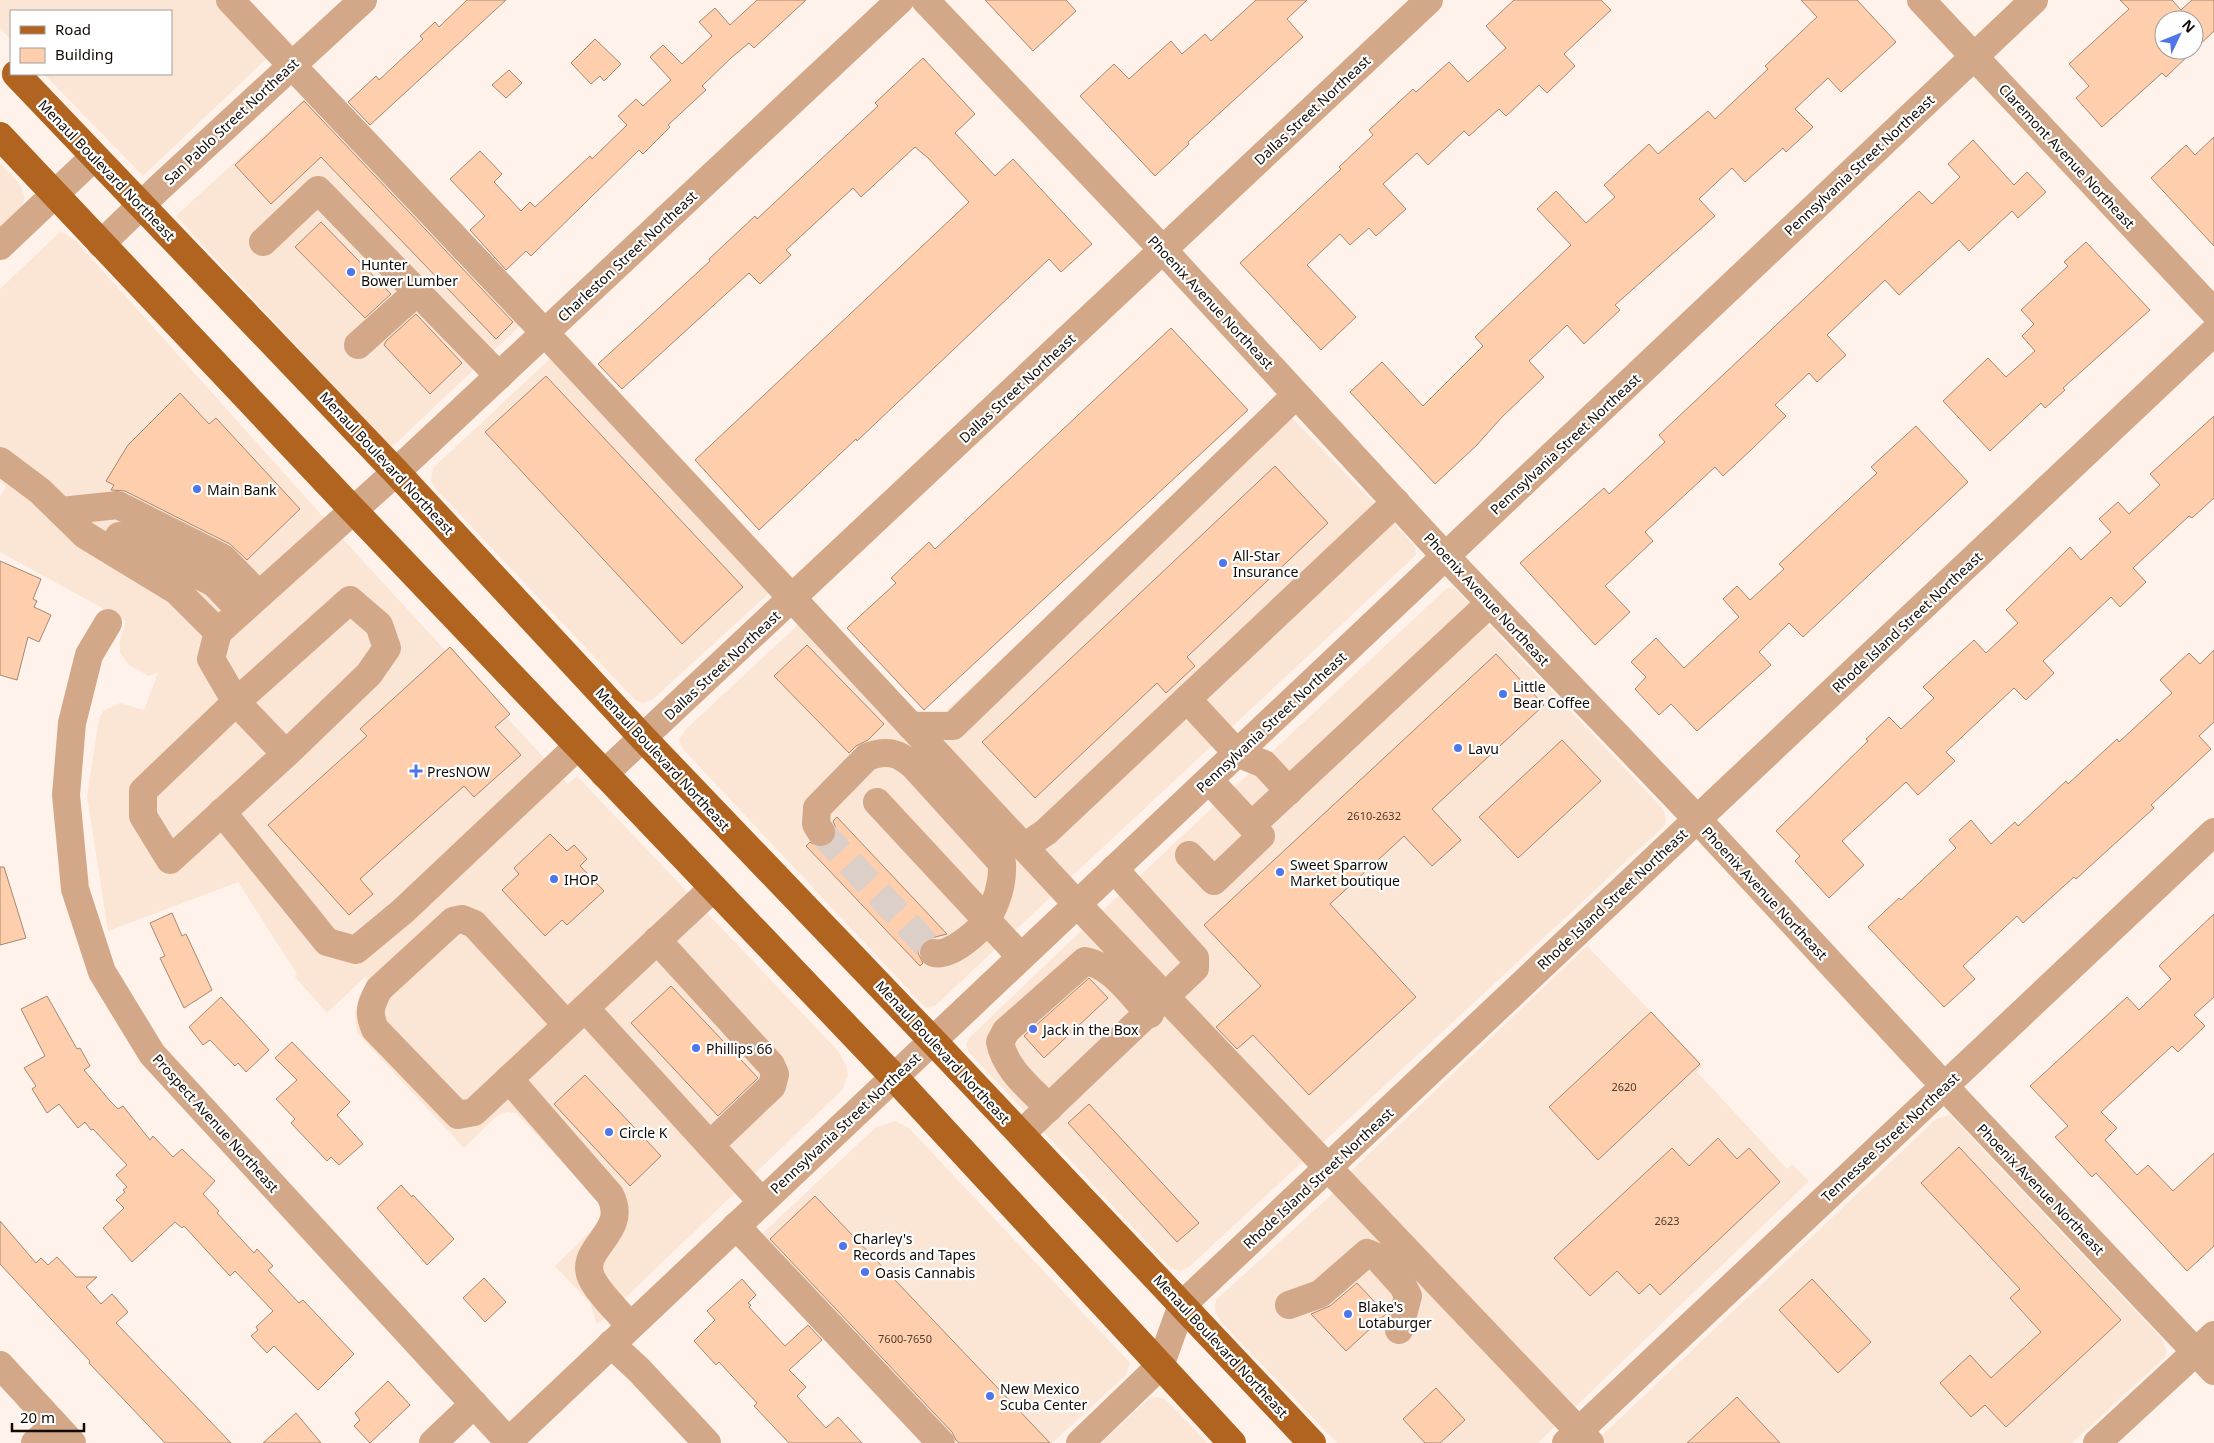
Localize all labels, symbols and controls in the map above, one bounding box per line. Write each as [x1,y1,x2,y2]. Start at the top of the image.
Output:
legend [10,10,172,75]
north arrow [2154,10,2204,60]
text: N [2178,15,2200,36]
text: Road [55,19,91,39]
text: Building [55,44,113,64]
street label: Dallas Street Northeast [1250,51,1374,169]
street label: San Pablo Street Northeast [160,54,302,188]
street label: Claremont Avenue Northeast [1995,79,2139,233]
street label: Pennsylvania Street Northeast [1780,90,1938,240]
street label: Menaul Boulevard Northeast [34,95,180,245]
street label: Charleston Street Northeast [553,186,701,326]
street label: Phoenix Avenue Northeast [1144,231,1278,373]
place label: Hunter Bower Lumber [361,255,458,290]
marker: Hunter Bower Lumber [345,266,357,278]
street label: Dallas Street Northeast [955,329,1079,447]
street label: Pennsylvania Street Northeast [1486,369,1644,519]
street label: Menaul Boulevard Northeast [316,387,458,539]
place label: Main Bank [207,480,277,499]
marker: Main Bank [191,483,203,495]
street label: Phoenix Avenue Northeast [1420,528,1554,670]
place label: All-Star Insurance [1233,546,1298,581]
street label: Rhode Island Street Northeast [1828,547,1986,697]
marker: All-Star Insurance [1217,557,1229,569]
street label: Dallas Street Northeast [660,606,784,724]
street label: Pennsylvania Street Northeast [1192,647,1350,797]
place label: Little Bear Coffee [1513,677,1590,712]
street label: Menaul Boulevard Northeast [592,683,734,835]
marker: Little Bear Coffee [1497,688,1509,700]
place label: Lavu [1468,739,1499,758]
marker: Lavu [1452,742,1464,754]
place label: PresNOW [427,762,490,781]
marker: PresNOW [409,764,423,778]
house number: 2610-2632 [1347,808,1401,823]
street label: Phoenix Avenue Northeast [1698,822,1832,964]
street label: Rhode Island Street Northeast [1533,824,1691,974]
place label: Sweet Sparrow Market boutique [1290,855,1400,890]
marker: Sweet Sparrow Market boutique [1274,866,1286,878]
place label: IHOP [564,870,599,889]
marker: IHOP [548,873,560,885]
street label: Menaul Boulevard Northeast [872,976,1014,1128]
place label: Jack in the Box [1041,1020,1139,1039]
marker: Jack in the Box [1027,1023,1039,1035]
place label: Phillips 66 [706,1039,773,1058]
marker: Phillips 66 [690,1042,702,1054]
street label: Pennsylvania Street Northeast [766,1048,924,1198]
street label: Prospect Avenue Northeast [149,1050,283,1196]
street label: Tennessee Street Northeast [1817,1068,1963,1206]
house number: 2620 [1611,1079,1637,1094]
street label: Rhode Island Street Northeast [1239,1103,1397,1253]
street label: Phoenix Avenue Northeast [1973,1119,2109,1259]
place label: Circle K [619,1123,668,1142]
marker: Circle K [603,1126,615,1138]
house number: 2623 [1654,1213,1680,1228]
place label: Charley's Records and Tapes [853,1229,976,1264]
marker: Charley's Records and Tapes [837,1240,849,1252]
place label: Oasis Cannabis [875,1263,976,1282]
marker: Oasis Cannabis [859,1266,871,1278]
street label: Menaul Boulevard Northeast [1150,1270,1292,1422]
place label: Blake's Lotaburger [1358,1297,1432,1332]
marker: Blake's Lotaburger [1342,1308,1354,1320]
house number: 7600-7650 [878,1331,932,1346]
place label: New Mexico Scuba Center [1000,1379,1088,1414]
marker: New Mexico Scuba Center [984,1390,996,1402]
scale bar [12,1400,85,1432]
text: 20 m [20,1407,55,1427]

